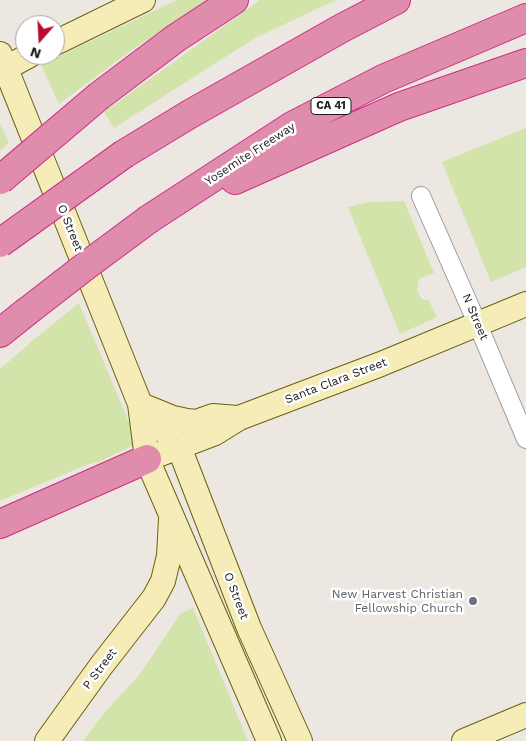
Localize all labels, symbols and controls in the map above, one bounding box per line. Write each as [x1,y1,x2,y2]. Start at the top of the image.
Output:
north arrow [15,15,65,65]
text: N [28,44,43,62]
road number: CA 41 [311,98,351,114]
street label: Yosemite Freeway [202,119,298,189]
street label: O Street [54,202,86,254]
street label: N Street [459,292,491,342]
street label: Santa Clara Street [283,355,389,407]
street label: O Street [220,570,252,622]
place label: New Harvest Christian Fellowship Church [332,587,463,615]
marker: New Harvest Christian Fellowship Church [467,595,479,607]
street label: P Street [80,646,120,692]

